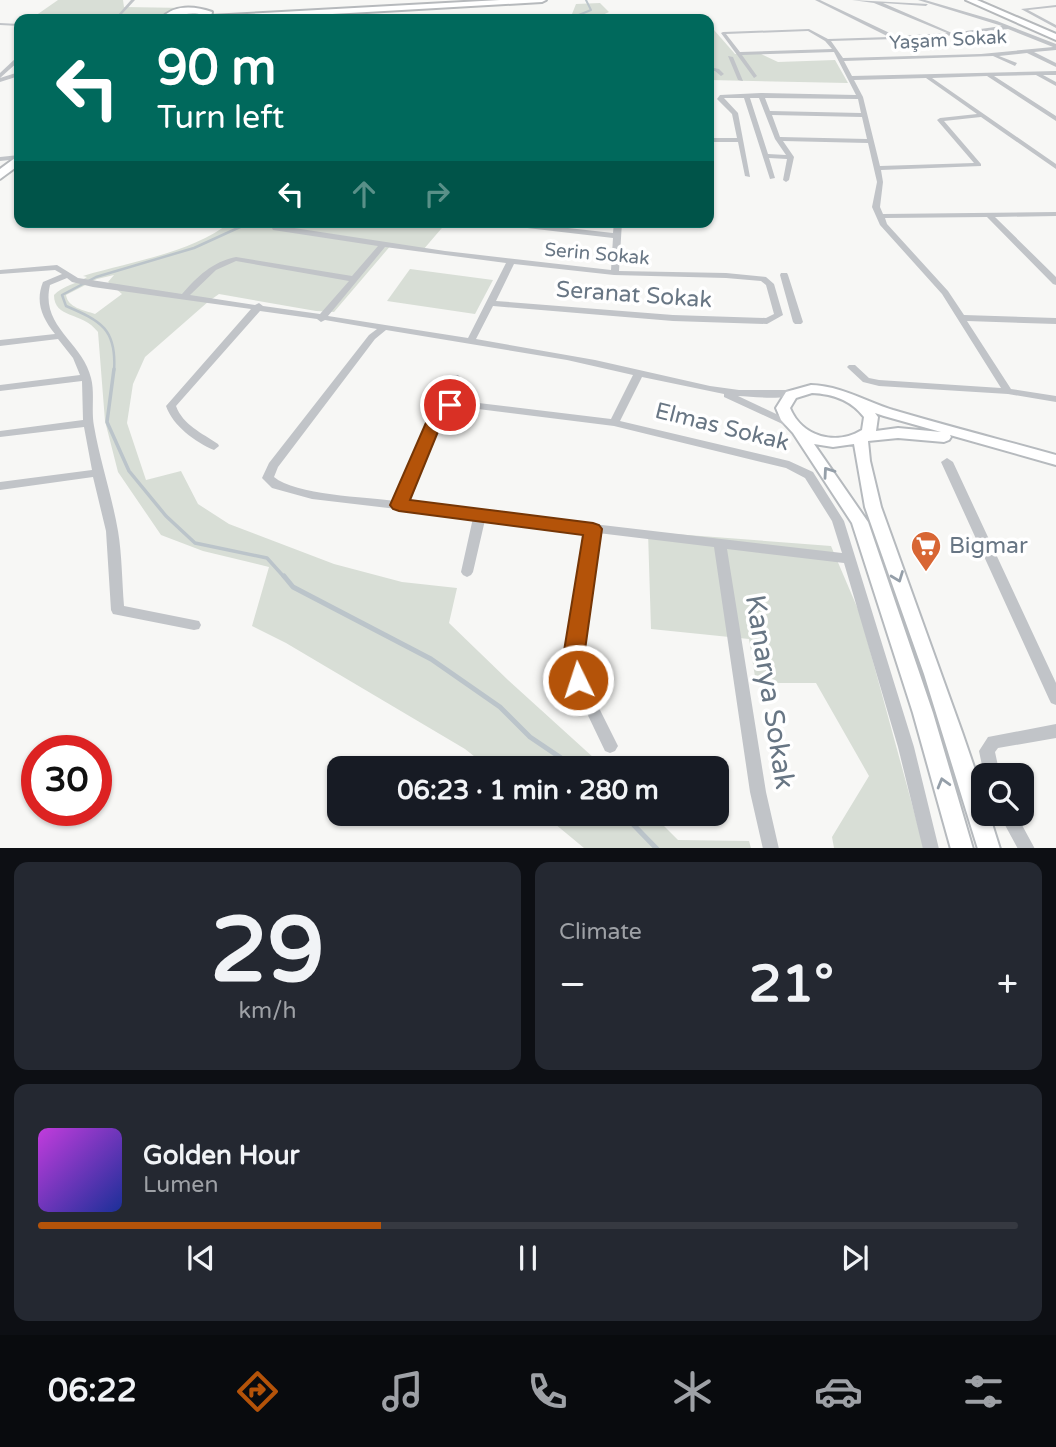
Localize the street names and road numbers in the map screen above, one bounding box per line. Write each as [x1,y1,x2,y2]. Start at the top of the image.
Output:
street label: Yaşam Sokak [889,26,1007,54]
street label: Serin Sokak [544,238,650,270]
street label: Seranat Sokak [555,276,713,314]
street label: Elmas Sokak [652,397,792,457]
street label: Kanarya Sokak [738,592,802,792]

